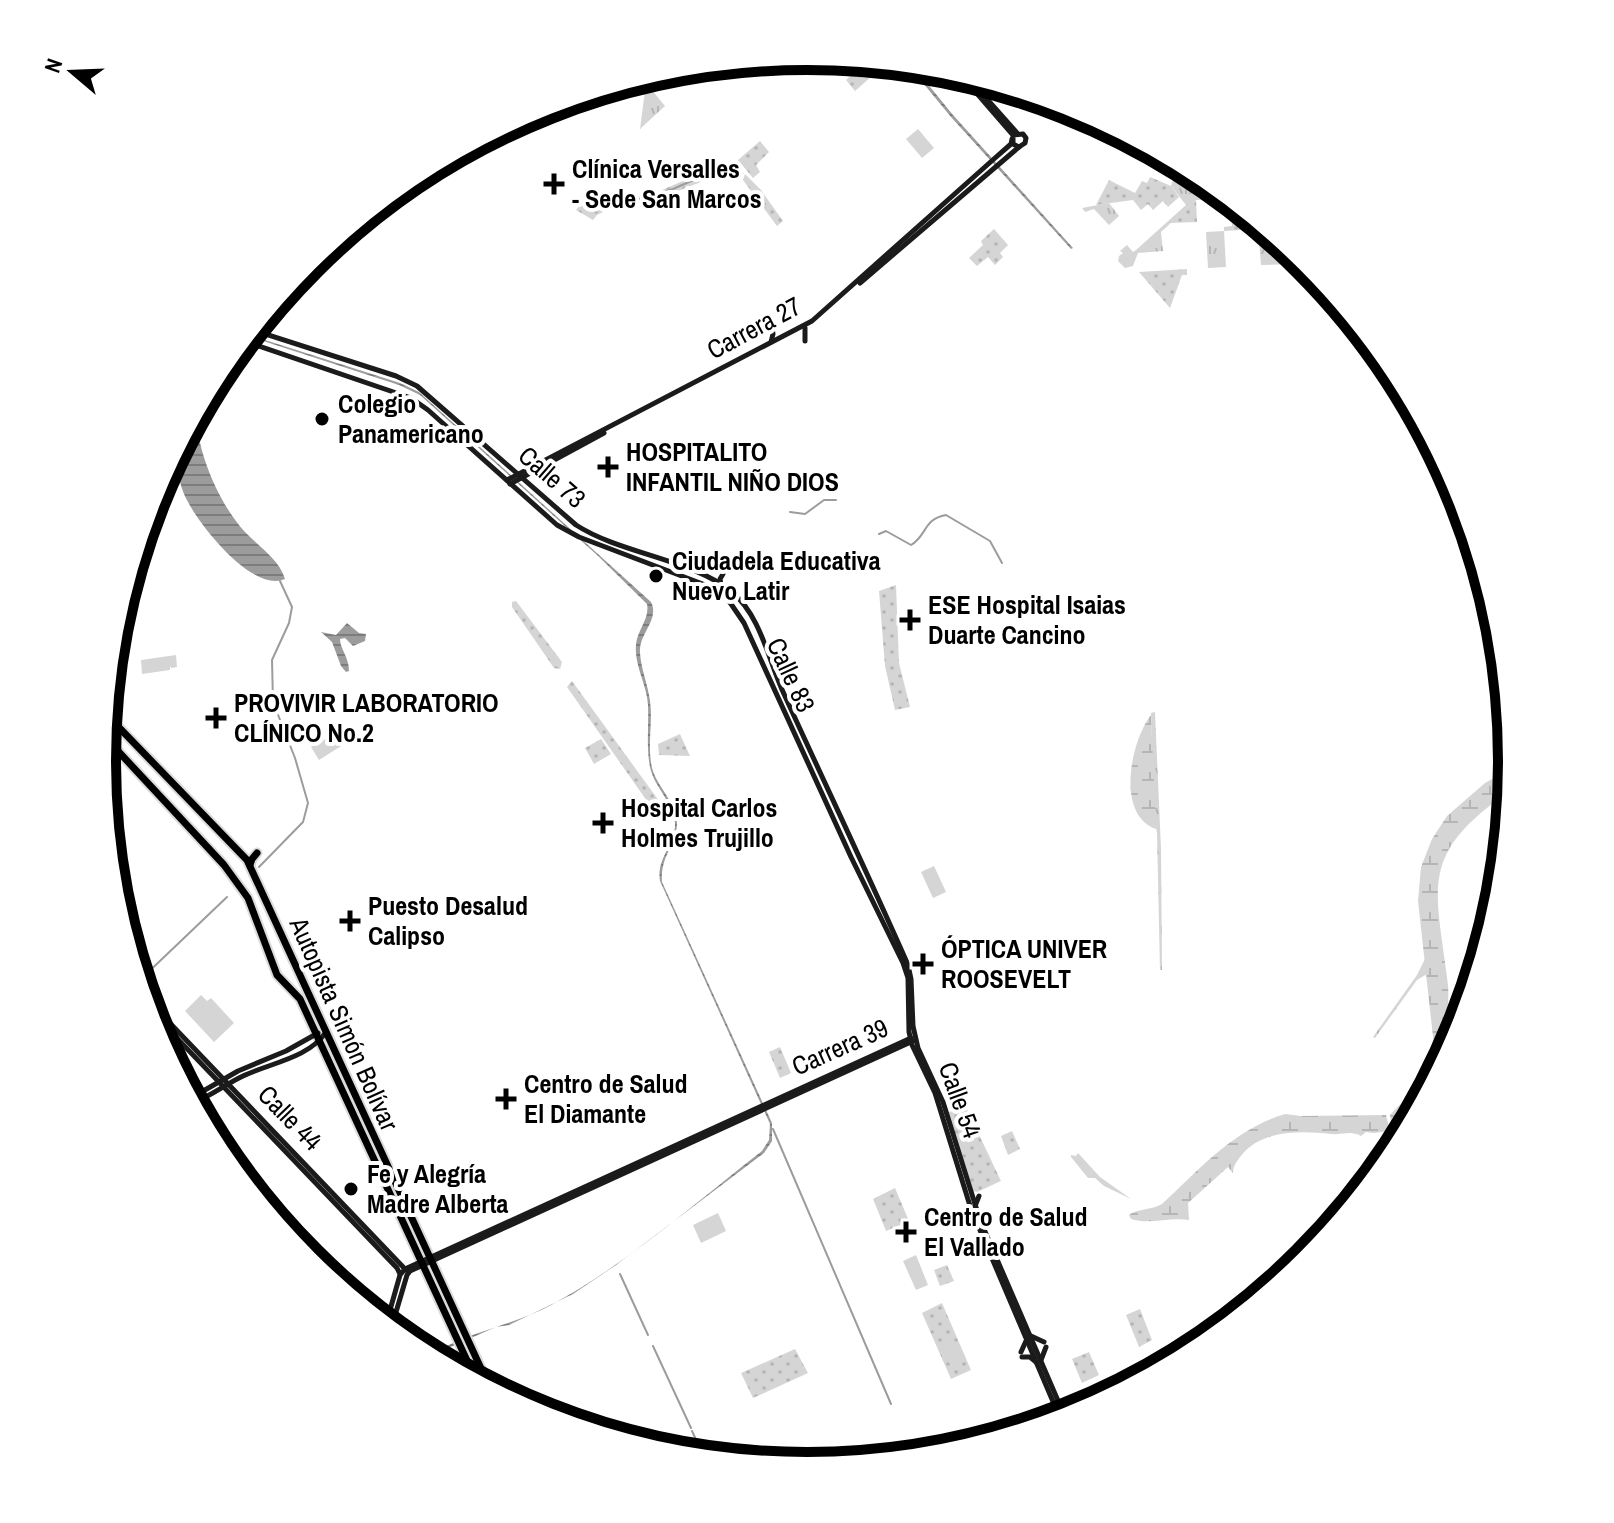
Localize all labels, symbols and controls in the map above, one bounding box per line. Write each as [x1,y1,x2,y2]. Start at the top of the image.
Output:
north arrow [32,32,112,112]
text: N [37,54,69,77]
place label: Clínica Versalles - Sede San Marcos [572,151,762,216]
marker: Clínica Versalles - Sede San Marcos [543,173,565,195]
street label: Carrera 27 [701,288,807,367]
place label: Colegio Panamericano [338,386,484,451]
marker: Colegio Panamericano [313,410,331,428]
place label: HOSPITALITO INFANTIL NIÑO DIOS [626,434,839,499]
street label: Calle 73 [511,438,593,515]
marker: HOSPITALITO INFANTIL NIÑO DIOS [597,456,619,478]
place label: Ciudadela Educativa Nuevo Latir [672,543,881,608]
marker: Ciudadela Educativa Nuevo Latir [647,567,665,585]
place label: ESE Hospital Isaias Duarte Cancino [928,587,1126,652]
marker: ESE Hospital Isaias Duarte Cancino [899,609,921,631]
street label: Calle 83 [759,632,824,718]
place label: PROVIVIR LABORATORIO CLÍNICO No.2 [234,685,499,750]
marker: PROVIVIR LABORATORIO CLÍNICO No.2 [205,707,227,729]
place label: Hospital Carlos Holmes Trujillo [621,790,777,855]
marker: Hospital Carlos Holmes Trujillo [592,812,614,834]
place label: Puesto Desalud Calipso [368,888,528,953]
marker: Puesto Desalud Calipso [339,910,361,932]
street label: Autopista Simón Bolívar [281,911,407,1136]
place label: ÓPTICA UNIVER ROOSEVELT [941,931,1107,996]
marker: ÓPTICA UNIVER ROOSEVELT [912,953,934,975]
street label: Carrera 39 [786,1010,893,1083]
street label: Calle 54 [931,1057,990,1143]
place label: Centro de Salud El Diamante [524,1066,688,1131]
street label: Calle 44 [251,1077,330,1158]
marker: Centro de Salud El Diamante [495,1088,517,1110]
place label: Fe y Alegría Madre Alberta [367,1156,509,1221]
marker: Fe y Alegría Madre Alberta [342,1180,360,1198]
place label: Centro de Salud El Vallado [924,1199,1088,1264]
marker: Centro de Salud El Vallado [895,1221,917,1243]

